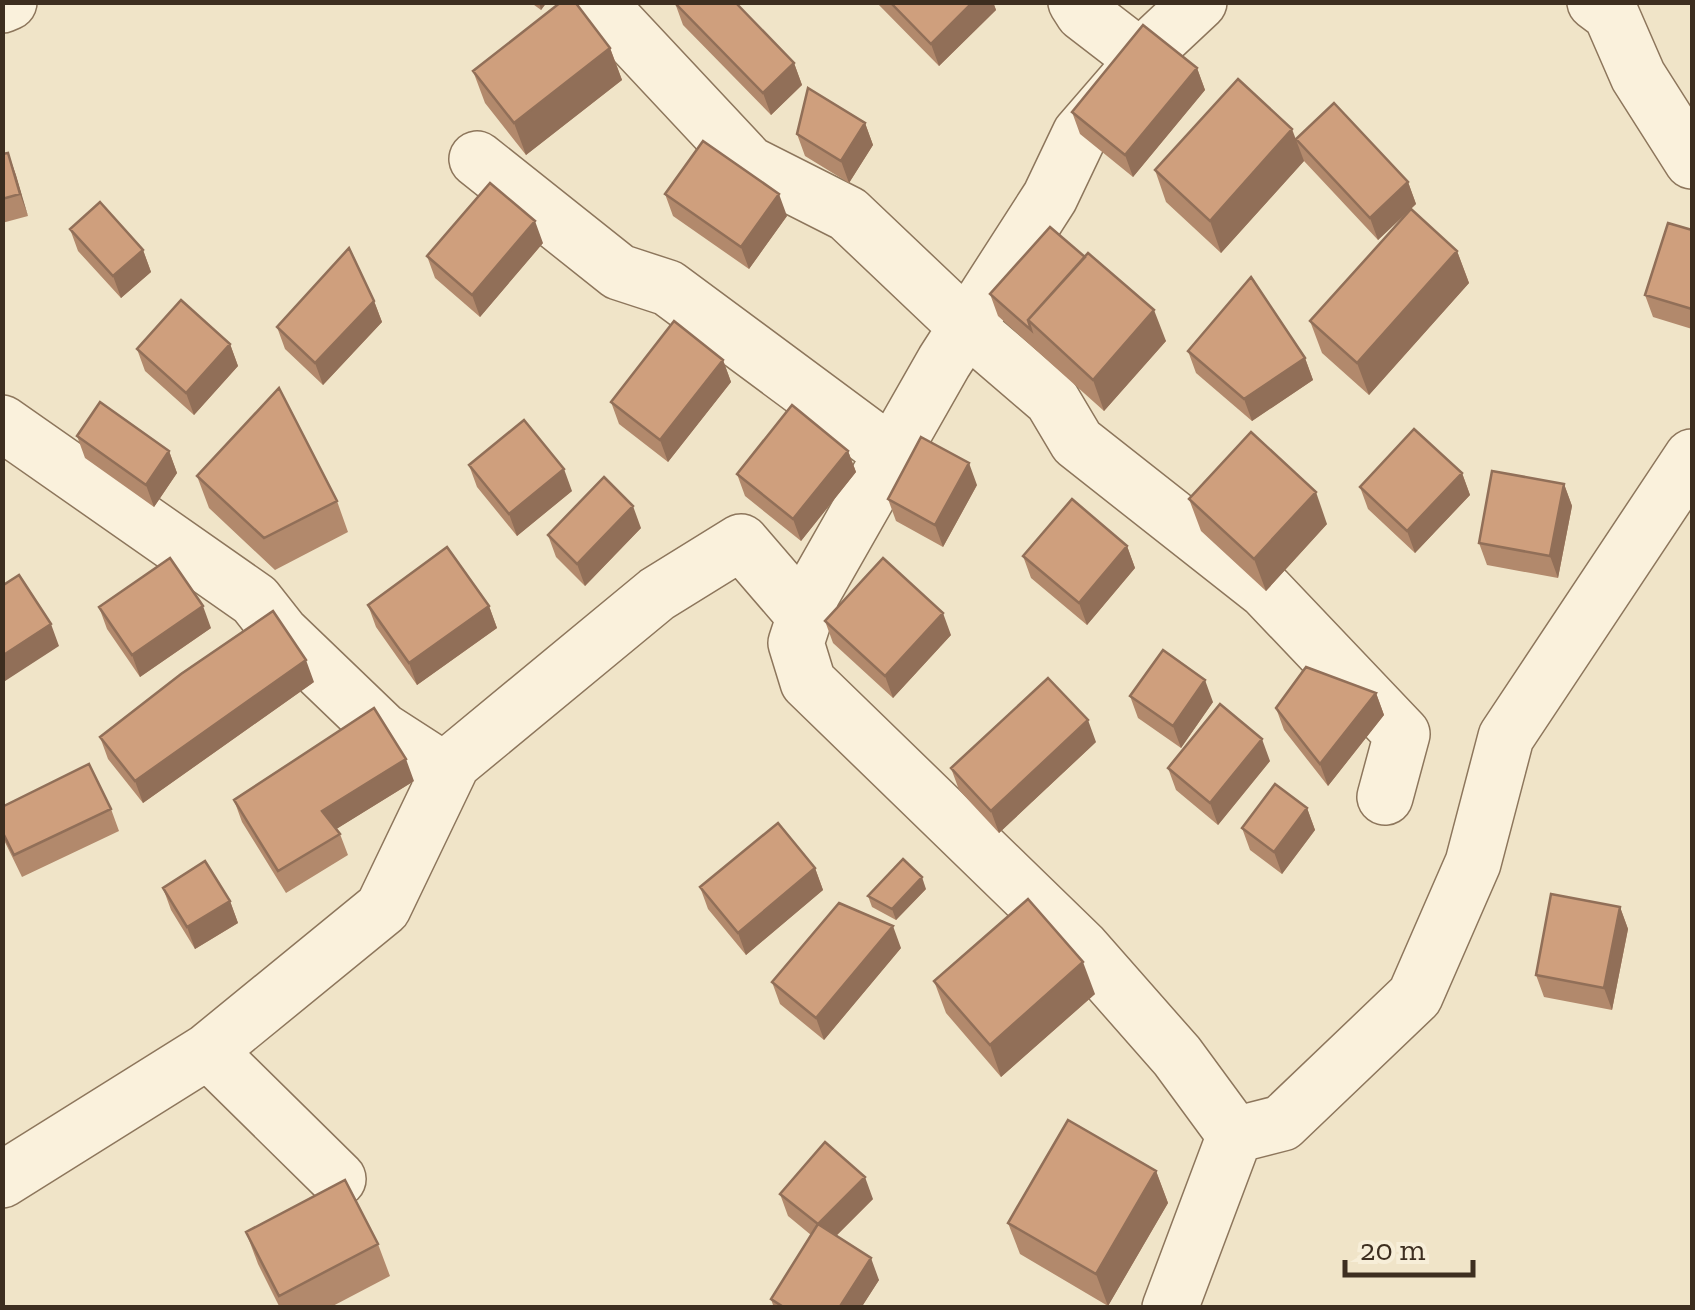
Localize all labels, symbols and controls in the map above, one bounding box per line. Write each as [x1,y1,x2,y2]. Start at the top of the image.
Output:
scale bar [1345,1215,1472,1277]
text: 20 m [1360,1232,1426,1268]

